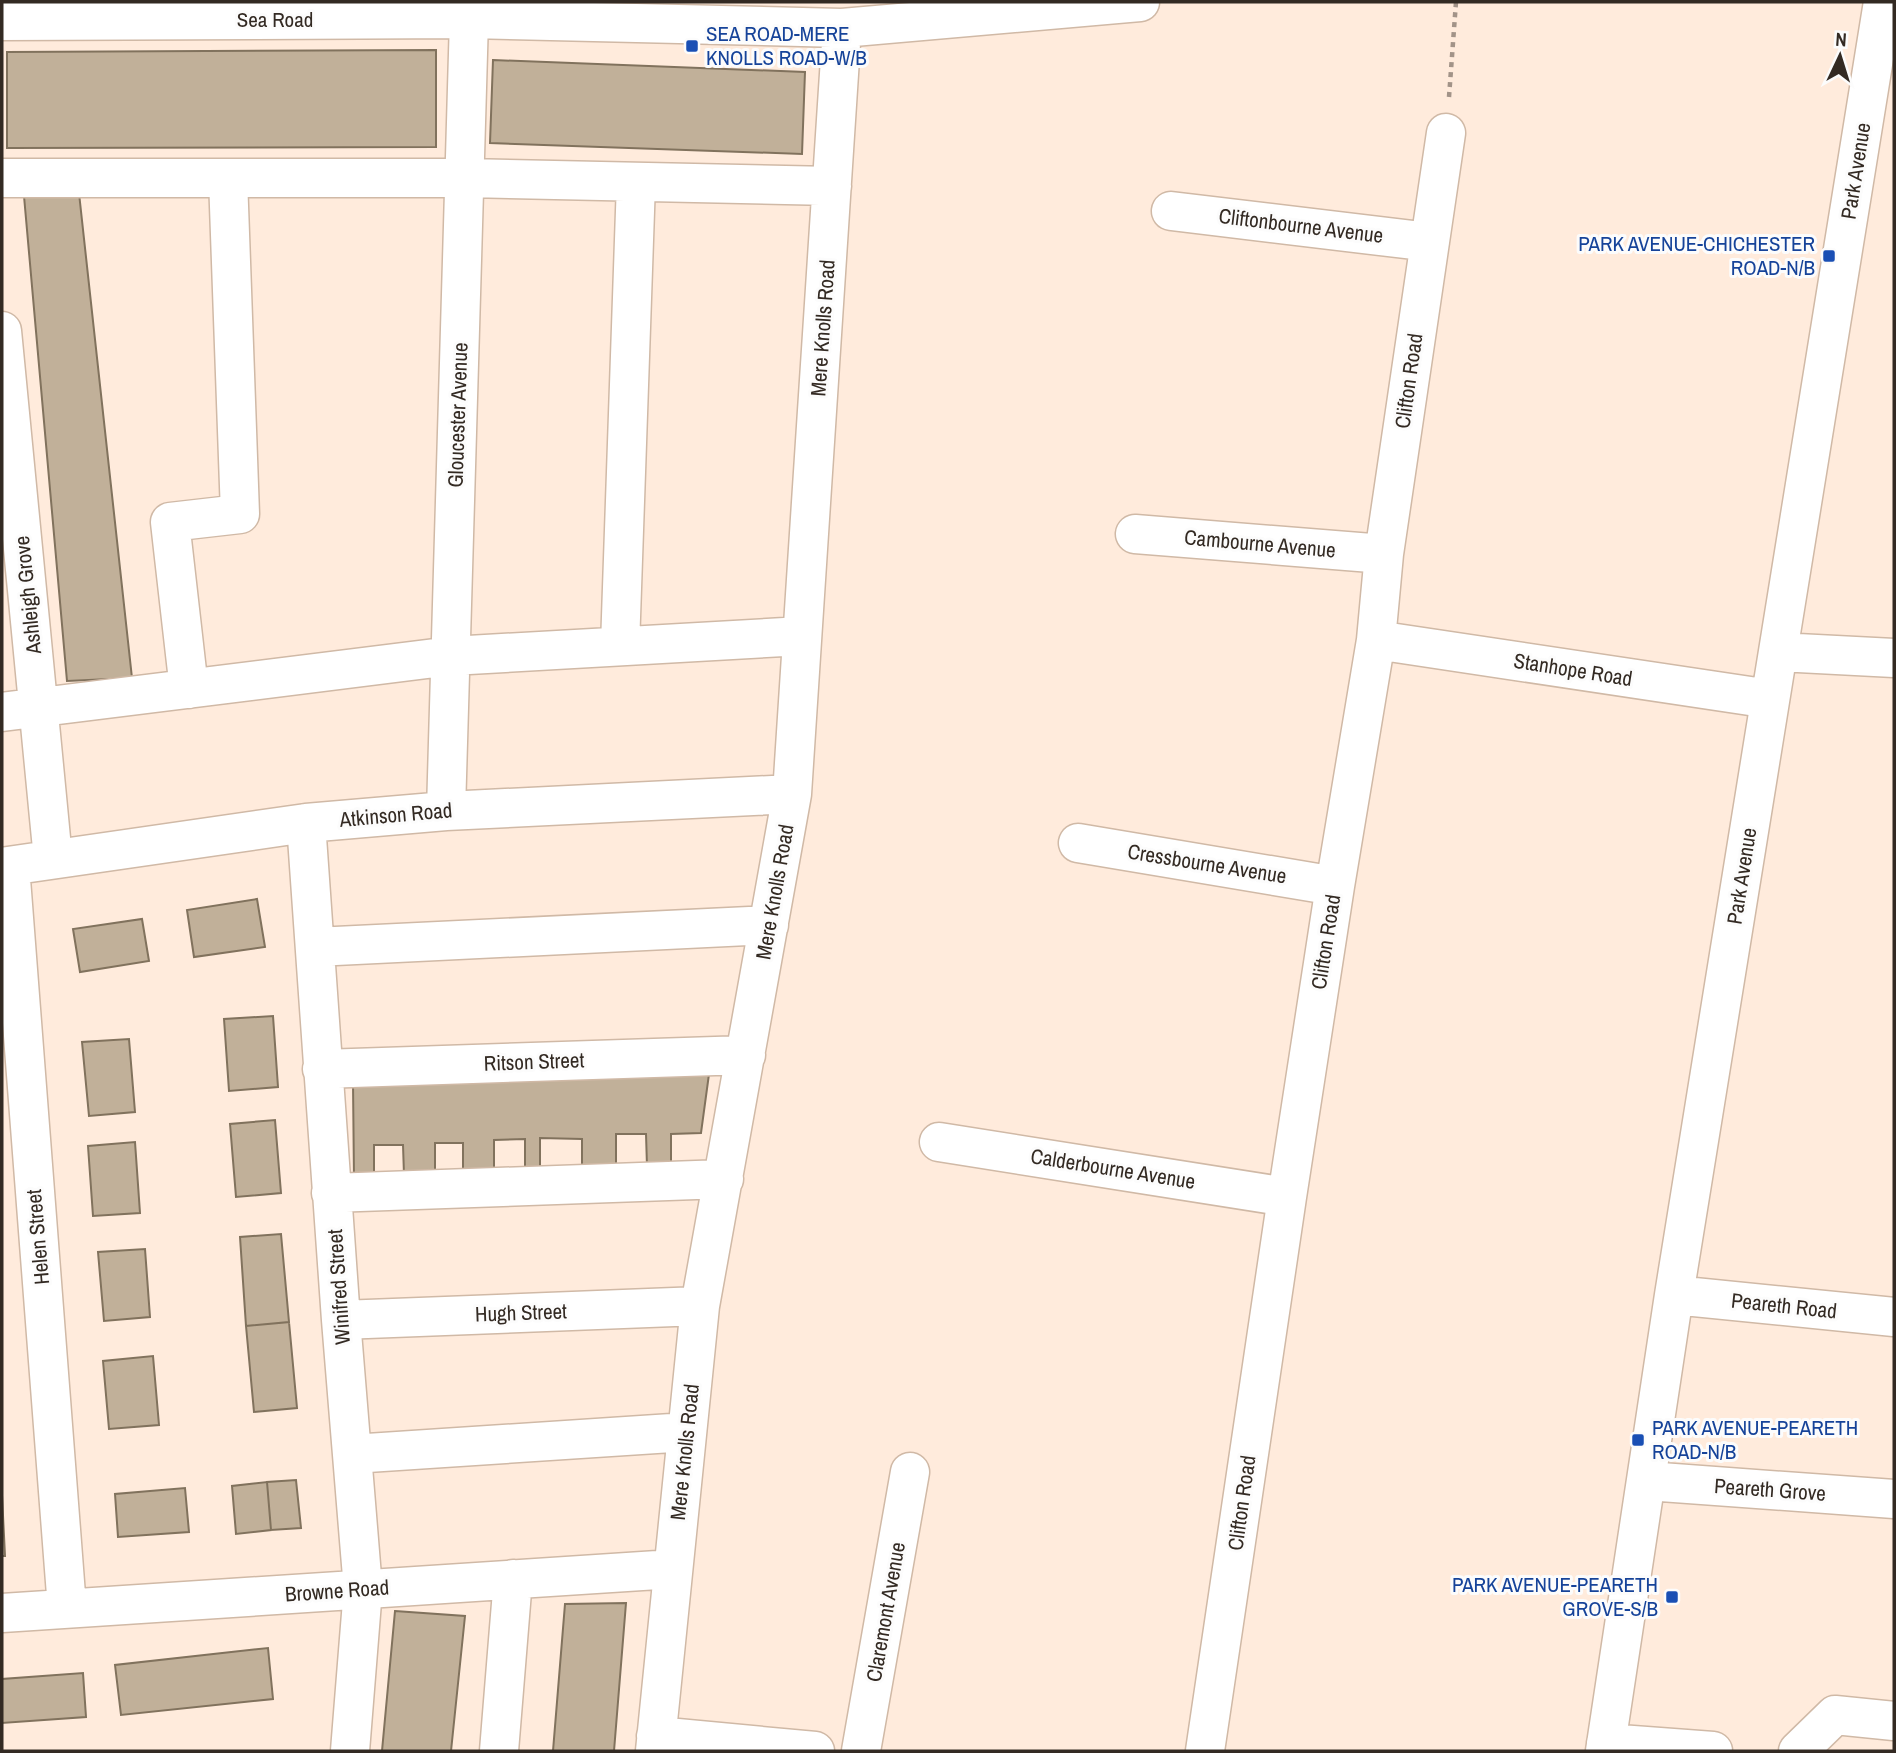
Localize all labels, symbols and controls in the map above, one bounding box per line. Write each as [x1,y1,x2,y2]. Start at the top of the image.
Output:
street label: Sea Road [237,5,313,34]
place label: SEA ROAD-MERE KNOLLS ROAD-W/B [706,19,867,72]
north arrow [1805,21,1875,91]
text: N [1835,26,1848,52]
marker: SEA ROAD-MERE KNOLLS ROAD-W/B [684,38,700,54]
street label: Park Avenue [1834,121,1877,221]
street label: Cliftonbourne Avenue [1217,201,1385,250]
place label: PARK AVENUE-CHICHESTER ROAD-N/B [1578,229,1815,282]
marker: PARK AVENUE-CHICHESTER ROAD-N/B [1821,248,1837,264]
street label: Mere Knolls Road [803,259,842,397]
street label: Clifton Road [1387,332,1430,430]
street label: Gloucester Avenue [440,342,475,488]
street label: Cambourne Avenue [1183,522,1337,565]
street label: Ashleigh Grove [7,535,48,657]
street label: Stanhope Road [1512,646,1634,693]
street label: Atkinson Road [337,795,453,834]
street label: Mere Knolls Road [748,822,801,962]
street label: Park Avenue [1720,826,1763,926]
street label: Cressbourne Avenue [1126,837,1289,890]
street label: Clifton Road [1304,892,1347,991]
street label: Ritson Street [483,1045,585,1078]
street label: Calderbourne Avenue [1029,1141,1197,1196]
street label: Helen Street [19,1188,56,1286]
street label: Winifred Street [320,1228,357,1346]
street label: Peareth Road [1730,1286,1838,1325]
street label: Hugh Street [475,1296,568,1329]
street label: Mere Knolls Road [663,1382,706,1522]
place label: PARK AVENUE-PEARETH ROAD-N/B [1652,1413,1858,1466]
marker: PARK AVENUE-PEARETH ROAD-N/B [1630,1432,1646,1448]
street label: Clifton Road [1220,1454,1263,1552]
street label: Peareth Grove [1713,1471,1827,1508]
street label: Claremont Avenue [859,1540,912,1684]
place label: PARK AVENUE-PEARETH GROVE-S/B [1452,1570,1658,1623]
street label: Browne Road [284,1572,390,1609]
marker: PARK AVENUE-PEARETH GROVE-S/B [1664,1589,1680,1605]

